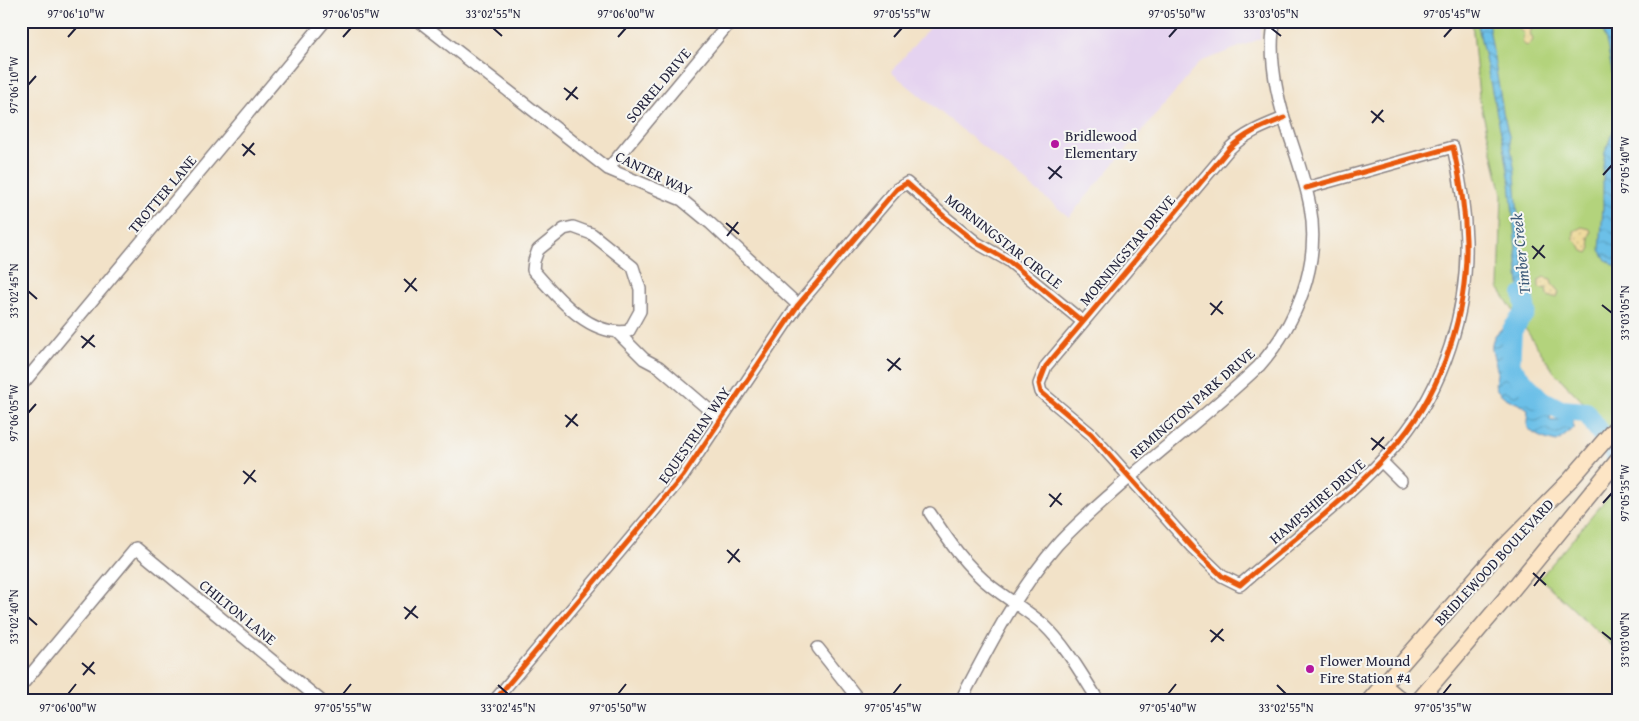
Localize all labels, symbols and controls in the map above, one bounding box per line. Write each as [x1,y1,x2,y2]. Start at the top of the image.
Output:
text: 97°06'10"W [47,5,106,22]
text: 97°06'05"W [322,5,381,22]
text: 33°02'55"N [465,5,521,22]
text: 97°06'00"W [597,5,656,22]
text: 97°05'55"W [873,5,932,22]
text: 97°05'50"W [1148,5,1207,22]
text: 33°03'05"N [1243,5,1299,22]
text: 97°05'45"W [1423,5,1482,22]
street label: SORREL DRIVE [620,43,696,127]
text: 97°06'10"W [5,55,22,114]
place label: Bridlewood Elementary [1065,125,1138,163]
text: 97°05'40"W [1616,135,1633,194]
marker: Bridlewood Elementary [1049,138,1061,150]
street label: CANTER WAY [612,145,696,201]
street label: TROTTER LANE [123,150,201,238]
street label: MORNINGSTAR CIRCLE [941,189,1067,294]
street label: MORNINGSTAR DRIVE [1074,190,1180,310]
water label: Timber Creek [1504,212,1536,296]
text: 33°02'45"N [5,263,22,319]
text: 33°03'05"N [1616,285,1633,341]
street label: REMINGTON PARK DRIVE [1125,343,1259,463]
street label: EQUESTRIAN WAY [653,382,735,488]
text: 97°06'05"W [5,383,22,442]
street label: HAMPSHIRE DRIVE [1265,453,1370,548]
text: 97°05'35"W [1616,463,1633,522]
street label: BRIDLEWOOD BOULEVARD [1430,494,1558,630]
street label: CHILTON LANE [195,574,281,650]
text: 33°02'40"N [5,589,22,645]
text: 33°03'00"N [1616,612,1633,668]
place label: Flower Mound Fire Station #4 [1320,650,1411,688]
marker: Flower Mound Fire Station #4 [1304,663,1316,675]
text: 97°06'00"W [39,699,98,716]
text: 97°05'55"W [314,699,373,716]
text: 33°02'45"N [480,699,536,716]
text: 97°05'50"W [589,699,648,716]
text: 97°05'45"W [864,699,923,716]
text: 97°05'40"W [1139,699,1198,716]
text: 33°02'55"N [1258,699,1314,716]
text: 97°05'35"W [1414,699,1473,716]

